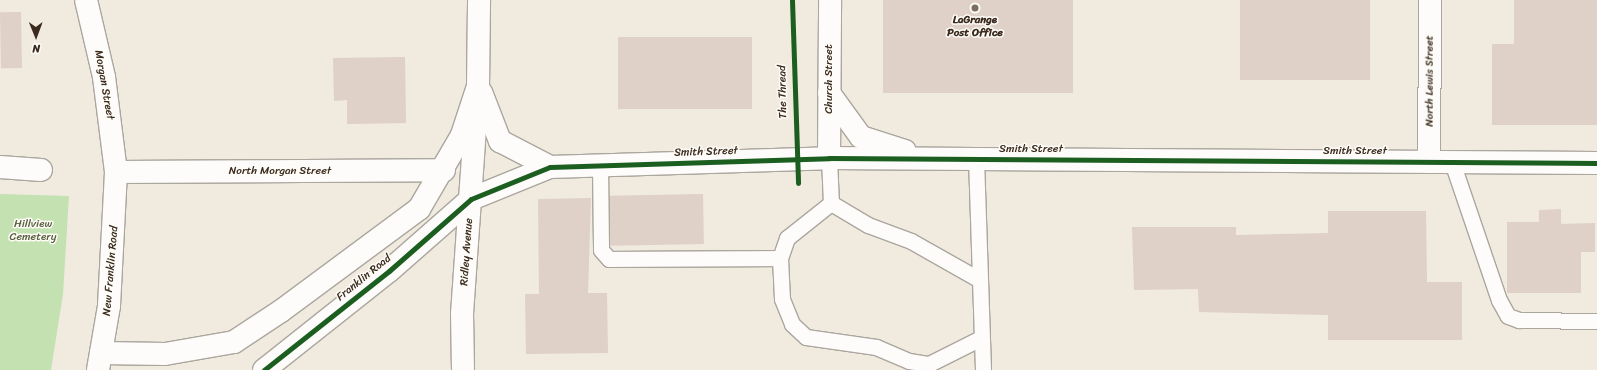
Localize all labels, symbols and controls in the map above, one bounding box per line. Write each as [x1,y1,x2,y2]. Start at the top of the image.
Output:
marker: LaGrange Post Office [970,3,980,13]
place label: LaGrange Post Office [947,14,1003,40]
north arrow [16,16,56,56]
street label: North Lewis Street [1423,35,1437,127]
text: N [32,39,40,58]
street label: Church Street [822,44,836,114]
street label: Morgan Street [91,49,117,121]
street label: The Thread [776,65,790,119]
street label: Smith Street [999,142,1063,156]
street label: Smith Street [674,144,738,160]
street label: Smith Street [1323,144,1387,158]
street label: North Morgan Street [229,164,331,178]
park label: Hillview Cemetery [10,218,56,244]
street label: Ridley Avenue [458,218,476,286]
street label: New Franklin Road [100,226,122,316]
street label: Franklin Road [334,252,394,304]

